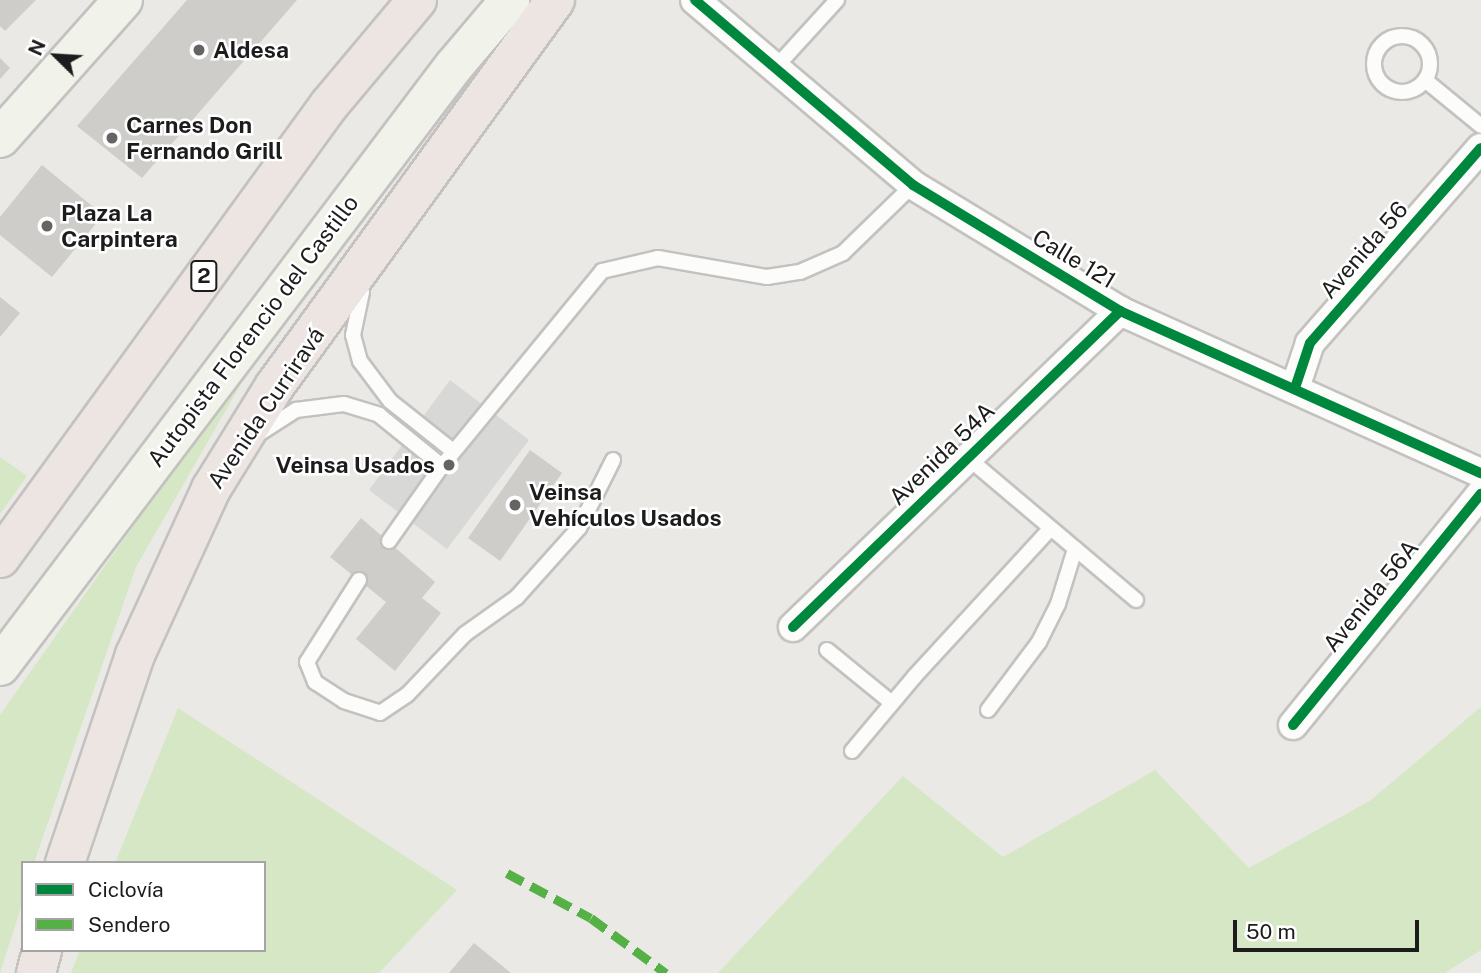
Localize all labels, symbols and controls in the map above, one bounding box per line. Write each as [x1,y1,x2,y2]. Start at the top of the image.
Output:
north arrow [21,21,91,91]
text: N [24,36,50,59]
place label: Aldesa [213,36,289,64]
marker: Aldesa [191,42,207,58]
place label: Carnes Don Fernando Grill [126,111,283,165]
marker: Carnes Don Fernando Grill [104,130,120,146]
street label: Autopista Florencio del Castillo [142,189,364,473]
street label: Avenida 56 [1314,196,1414,304]
place label: Plaza La Carpintera [61,199,178,253]
marker: Plaza La Carpintera [39,218,55,234]
street label: Calle 121 [1027,223,1121,295]
road number: 2 [190,258,218,294]
street label: Avenida Curriravá [202,322,330,494]
street label: Avenida 54A [884,397,1000,511]
place label: Veinsa Usados [275,451,435,479]
marker: Veinsa Usados [441,457,457,473]
place label: Veinsa Vehículos Usados [529,478,722,532]
marker: Veinsa Vehículos Usados [507,497,523,513]
street label: Avenida 56A [1318,535,1424,657]
legend [21,861,266,952]
text: Ciclovía [88,877,164,902]
scale bar [1236,906,1422,950]
text: Sendero [88,912,170,937]
text: 50 m [1246,919,1296,944]

